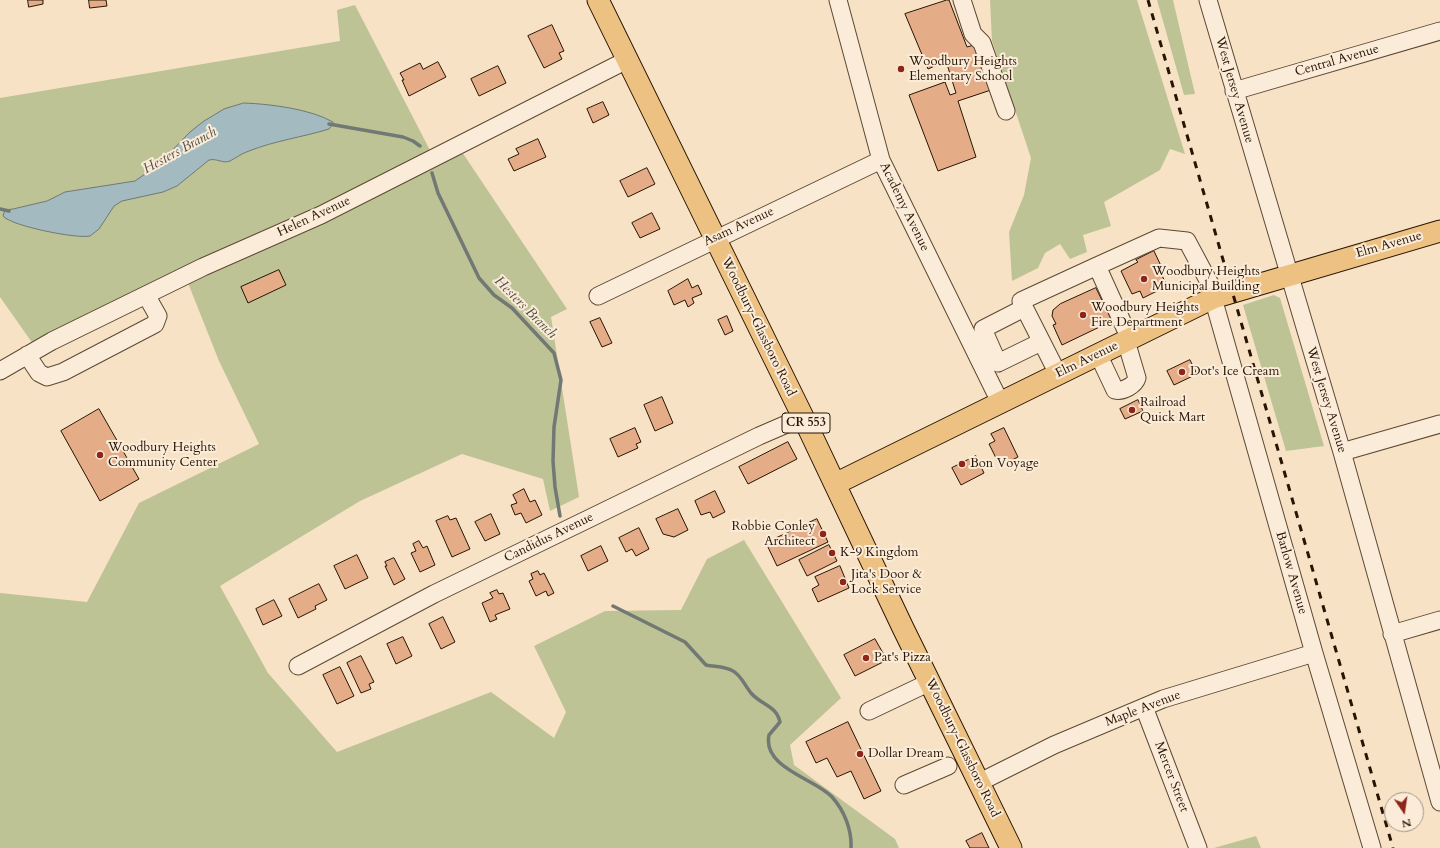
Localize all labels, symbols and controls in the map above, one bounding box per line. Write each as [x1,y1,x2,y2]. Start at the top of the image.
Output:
street label: West Jersey Avenue [1211,35,1257,145]
street label: Central Avenue [1293,42,1381,80]
place label: Woodbury Heights Elementary School [909,54,1017,85]
marker: Woodbury Heights Elementary School [896,64,906,74]
water label: Hesters Branch [140,124,220,178]
street label: Academy Avenue [876,160,932,254]
street label: Helen Avenue [275,193,353,241]
street label: Asam Avenue [701,204,777,250]
street label: Elm Avenue [1354,228,1424,262]
street label: Woodbury-Glassboro Road [718,255,798,399]
place label: Woodbury Heights Municipal Building [1152,264,1260,295]
water label: Hesters Branch [490,273,560,343]
marker: Woodbury Heights Municipal Building [1139,274,1149,284]
place label: Woodbury Heights Fire Department [1091,300,1199,331]
marker: Woodbury Heights Fire Department [1078,310,1088,320]
street label: Elm Avenue [1053,338,1121,382]
street label: West Jersey Avenue [1302,345,1350,455]
place label: Dot's Ice Cream [1190,364,1279,380]
marker: Dot's Ice Cream [1177,367,1187,377]
place label: Railroad Quick Mart [1140,395,1205,426]
marker: Railroad Quick Mart [1127,405,1137,415]
road number: CR 553 [782,413,830,433]
place label: Woodbury Heights Community Center [108,440,218,471]
marker: Woodbury Heights Community Center [95,450,105,460]
place label: Bon Voyage [970,456,1039,472]
marker: Bon Voyage [957,459,967,469]
street label: Candidus Avenue [502,510,596,566]
place label: Robbie Conley Architect [732,519,815,550]
marker: Robbie Conley Architect [818,529,828,539]
street label: Barlow Avenue [1272,530,1310,616]
place label: K-9 Kingdom [840,545,919,561]
marker: K-9 Kingdom [827,548,837,558]
place label: Jita's Door & Lock Service [851,567,922,598]
marker: Jita's Door & Lock Service [838,577,848,587]
place label: Pat's Pizza [874,650,931,666]
marker: Pat's Pizza [861,653,871,663]
street label: Woodbury-Glassboro Road [922,676,1002,820]
street label: Maple Avenue [1103,687,1183,731]
street label: Mercer Street [1150,740,1192,814]
place label: Dollar Dream [868,746,944,762]
marker: Dollar Dream [855,749,865,759]
north arrow [1384,792,1424,832]
text: N [1400,815,1413,832]

